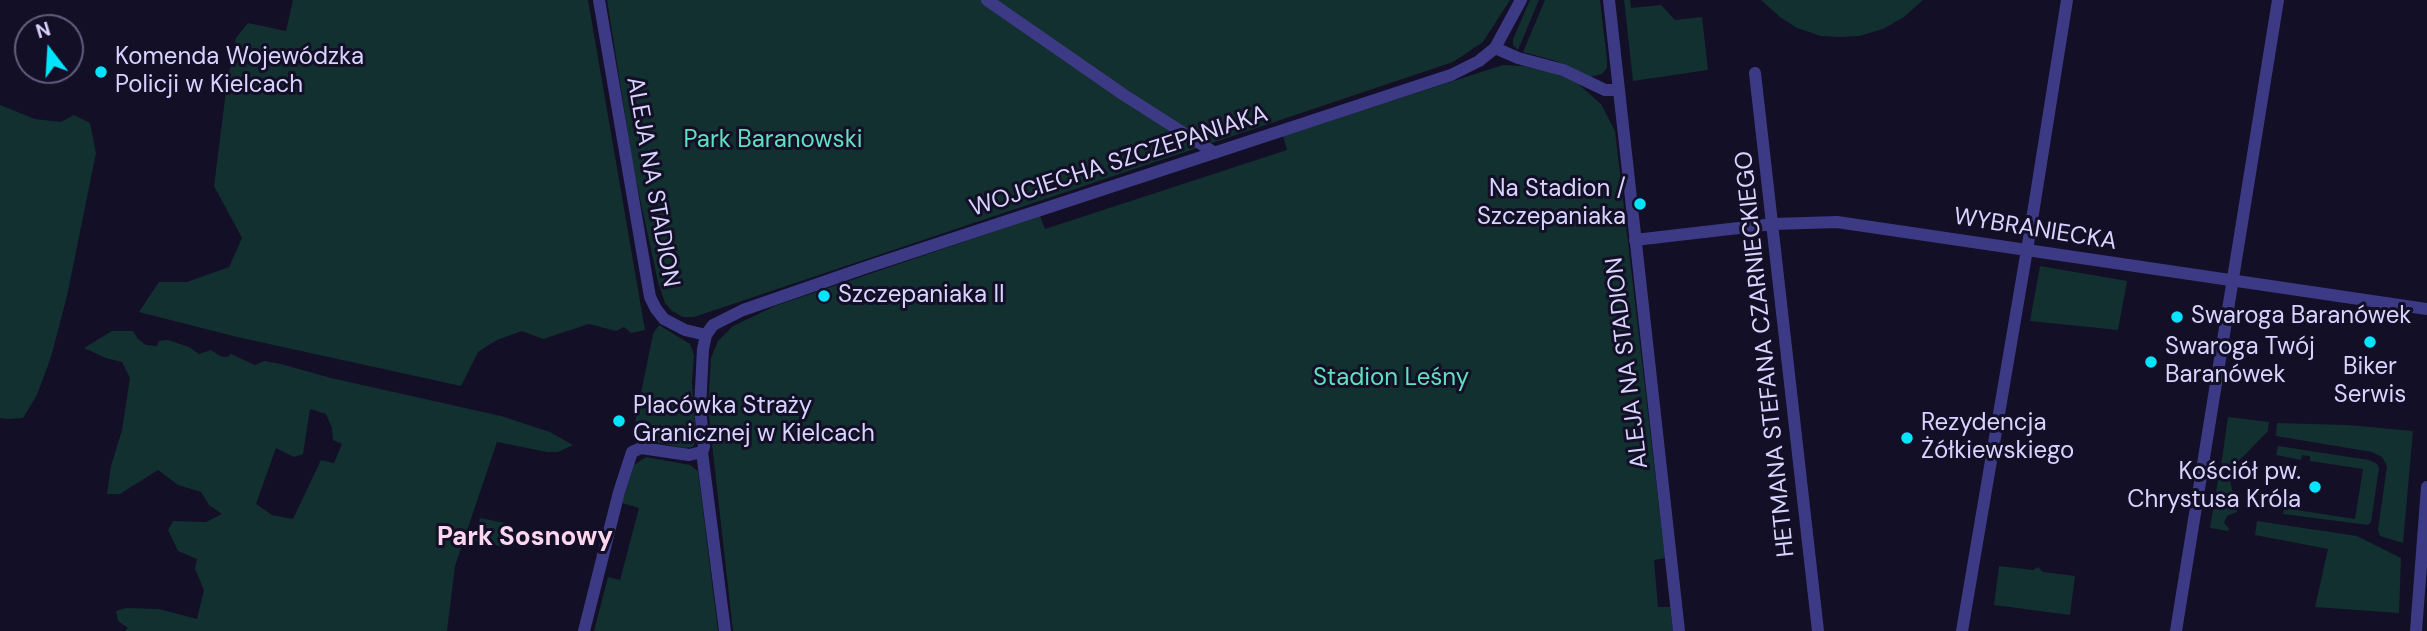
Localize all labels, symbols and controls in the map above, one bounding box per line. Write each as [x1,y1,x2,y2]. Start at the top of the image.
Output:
north arrow [14,14,84,84]
text: N [33,16,54,44]
place label: Komenda Wojewódzka Policji w Kielcach [115,44,364,100]
marker: Komenda Wojewódzka Policji w Kielcach [93,64,109,80]
street label: ALEJA NA STADION [619,75,685,289]
street label: WOJCIECHA SZCZEPANIAKA [966,100,1272,224]
park label: Park Baranowski [683,127,863,155]
street label: HETMANA STEFANA CZARNIECKIEGO [1730,150,1802,558]
place label: Na Stadion / Szczepaniaka [1477,176,1626,232]
marker: Na Stadion / Szczepaniaka [1632,196,1648,212]
street label: WYBRANIECKA [1951,203,2119,257]
street label: ALEJA NA STADION [1601,256,1655,470]
place label: Szczepaniaka II [838,282,1005,310]
marker: Szczepaniaka II [816,288,832,304]
place label: Swaroga Baranówek [2191,303,2411,331]
marker: Swaroga Baranówek [2169,309,2185,325]
place label: Swaroga Twój Baranówek [2165,334,2315,390]
marker: Biker Serwis [2362,334,2378,350]
marker: Swaroga Twój Baranówek [2143,354,2159,370]
place label: Biker Serwis [2334,354,2406,410]
park label: Stadion Leśny [1313,365,1469,393]
place label: Placówka Straży Granicznej w Kielcach [633,393,875,449]
place label: Rezydencja Żółkiewskiego [1921,410,2074,466]
marker: Placówka Straży Granicznej w Kielcach [611,413,627,429]
marker: Rezydencja Żółkiewskiego [1899,430,1915,446]
place label: Kościół pw. Chrystusa Króla [2127,459,2301,515]
marker: Kościół pw. Chrystusa Króla [2307,479,2323,495]
district label: Park Sosnowy [437,522,613,554]

